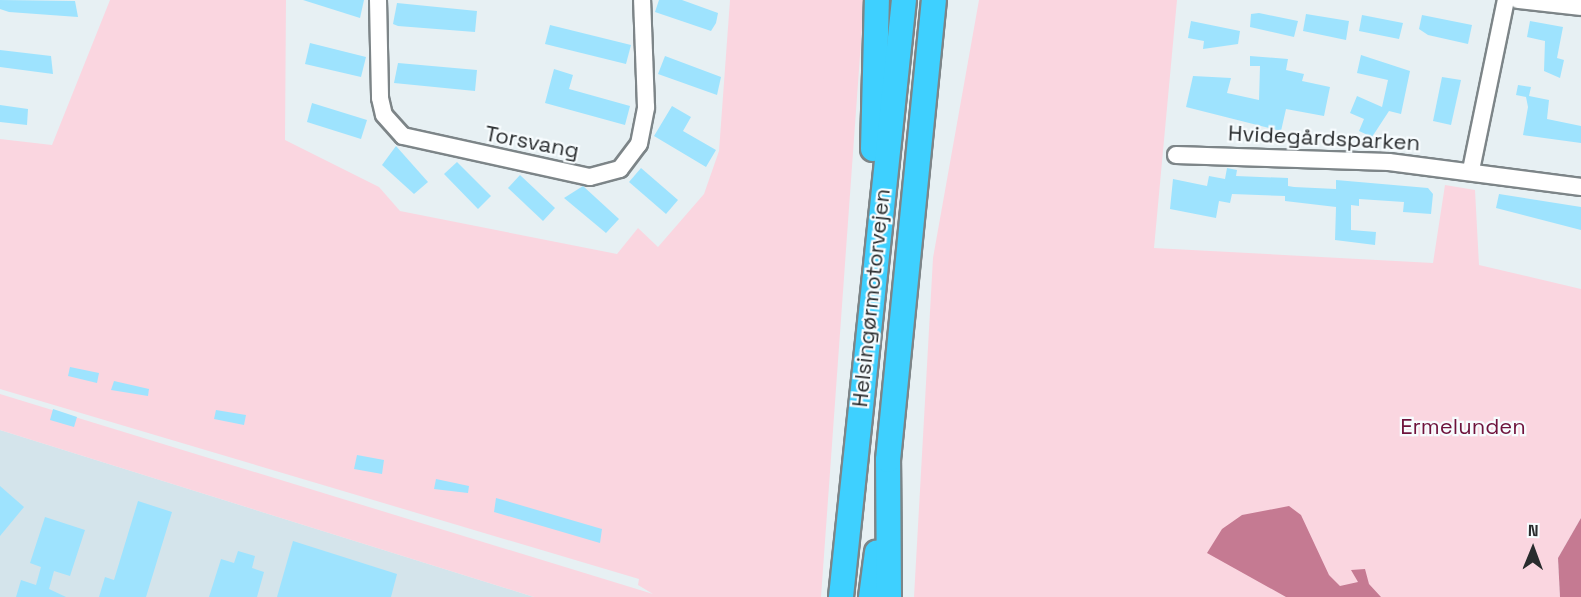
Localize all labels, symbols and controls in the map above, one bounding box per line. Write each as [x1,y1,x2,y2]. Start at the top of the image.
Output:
street label: Torsvang [483,120,581,164]
street label: Hvidegårdsparken [1227,120,1421,156]
street label: Helsingørmotorvejen [846,188,896,408]
park label: Ermelunden [1400,414,1526,440]
north arrow [1503,519,1563,579]
text: N [1528,520,1539,541]

